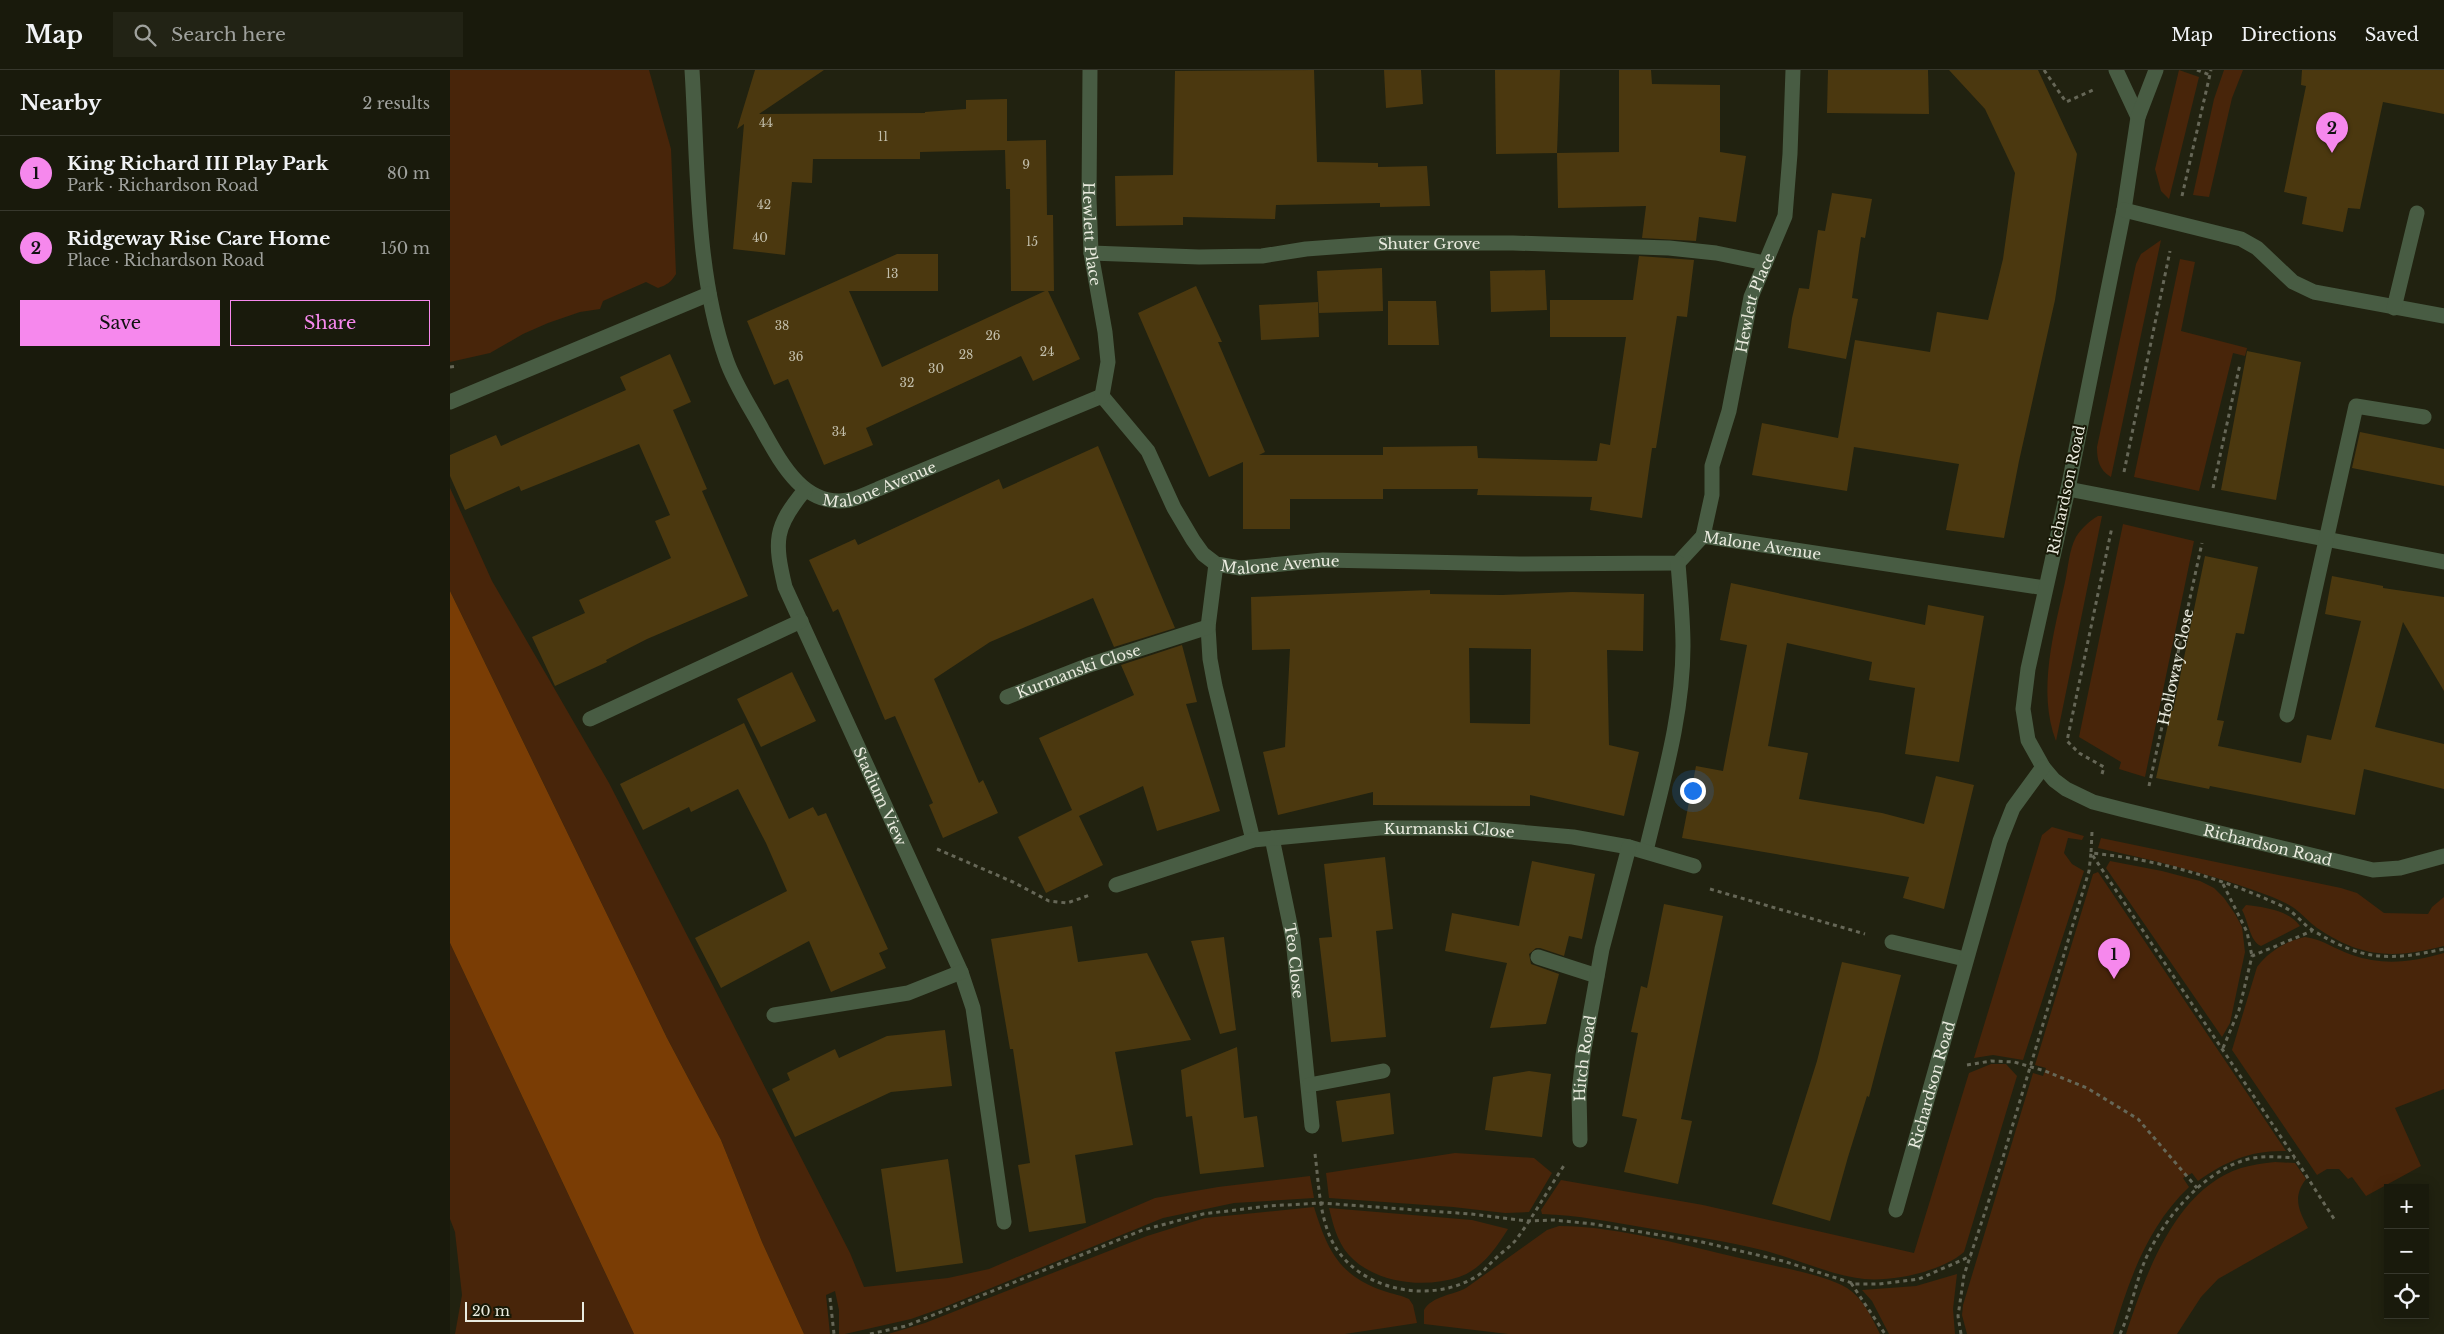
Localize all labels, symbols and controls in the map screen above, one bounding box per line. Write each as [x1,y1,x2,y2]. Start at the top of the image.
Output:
search box [113,12,463,57]
text: Map [25,20,83,49]
icon: search [131,21,159,49]
text: Search here [171,23,286,46]
text: Map [2171,24,2213,46]
text: Directions [2241,24,2337,46]
text: Saved [2365,24,2419,46]
text: Nearby [20,90,101,116]
text: 2 results [362,93,430,113]
pin: 2 [2316,112,2348,153]
house number: 44 [759,115,773,130]
house number: 11 [878,129,888,144]
text: King Richard III Play Park [67,152,328,175]
house number: 9 [1022,157,1030,172]
text: 1 [33,163,39,183]
text: 80 m [387,163,430,183]
text: Park · Richardson Road [67,175,258,195]
street label: Hewlett Place [1079,182,1106,287]
house number: 42 [757,197,771,212]
text: Ridgeway Rise Care Home [67,227,330,250]
house number: 40 [752,230,768,245]
street label: Shuter Grove [1377,233,1480,253]
house number: 15 [1026,234,1038,249]
text: 2 [31,238,41,258]
text: 150 m [381,238,430,258]
text: Place · Richardson Road [67,250,264,270]
street label: Hewlett Place [1731,250,1778,354]
house number: 13 [886,266,898,281]
button: Save [20,300,220,346]
button: Share [230,300,430,346]
house number: 38 [775,318,789,333]
house number: 26 [985,328,1001,343]
house number: 24 [1040,344,1054,359]
house number: 28 [959,347,973,362]
house number: 36 [788,349,804,364]
house number: 30 [928,361,944,376]
house number: 32 [900,375,914,390]
house number: 34 [832,424,846,439]
street label: Richardson Road [2043,424,2089,556]
street label: Malone Avenue [821,457,939,511]
street label: Malone Avenue [1702,527,1823,563]
street label: Malone Avenue [1219,550,1340,578]
street label: Holloway Close [2153,607,2197,727]
street label: Kurmanski Close [1013,640,1143,702]
street label: Stadium View [850,744,912,849]
your location [1680,778,1706,804]
street label: Kurmanski Close [1384,818,1516,841]
street label: Richardson Road [2202,820,2334,869]
street label: Teo Close [1280,922,1308,999]
pin: 1 [2098,938,2130,979]
street label: Hitch Road [1569,1014,1599,1102]
street label: Richardson Road [1904,1019,1958,1151]
map controls [2384,1184,2429,1319]
button: + [2384,1184,2429,1229]
button: − [2384,1229,2429,1274]
button: locate [2384,1274,2429,1319]
scale bar [465,1299,584,1322]
text: 20 m [472,1302,510,1320]

